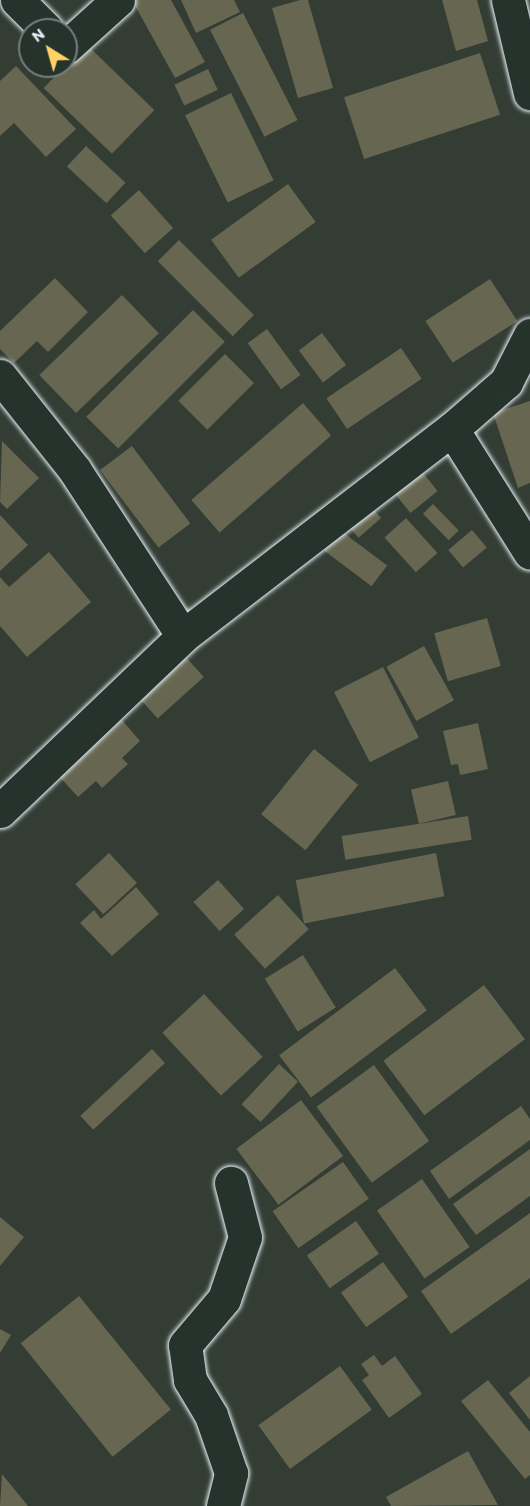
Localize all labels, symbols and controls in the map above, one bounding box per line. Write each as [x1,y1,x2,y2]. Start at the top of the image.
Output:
north arrow [18,18,78,78]
text: N [28,24,48,46]

